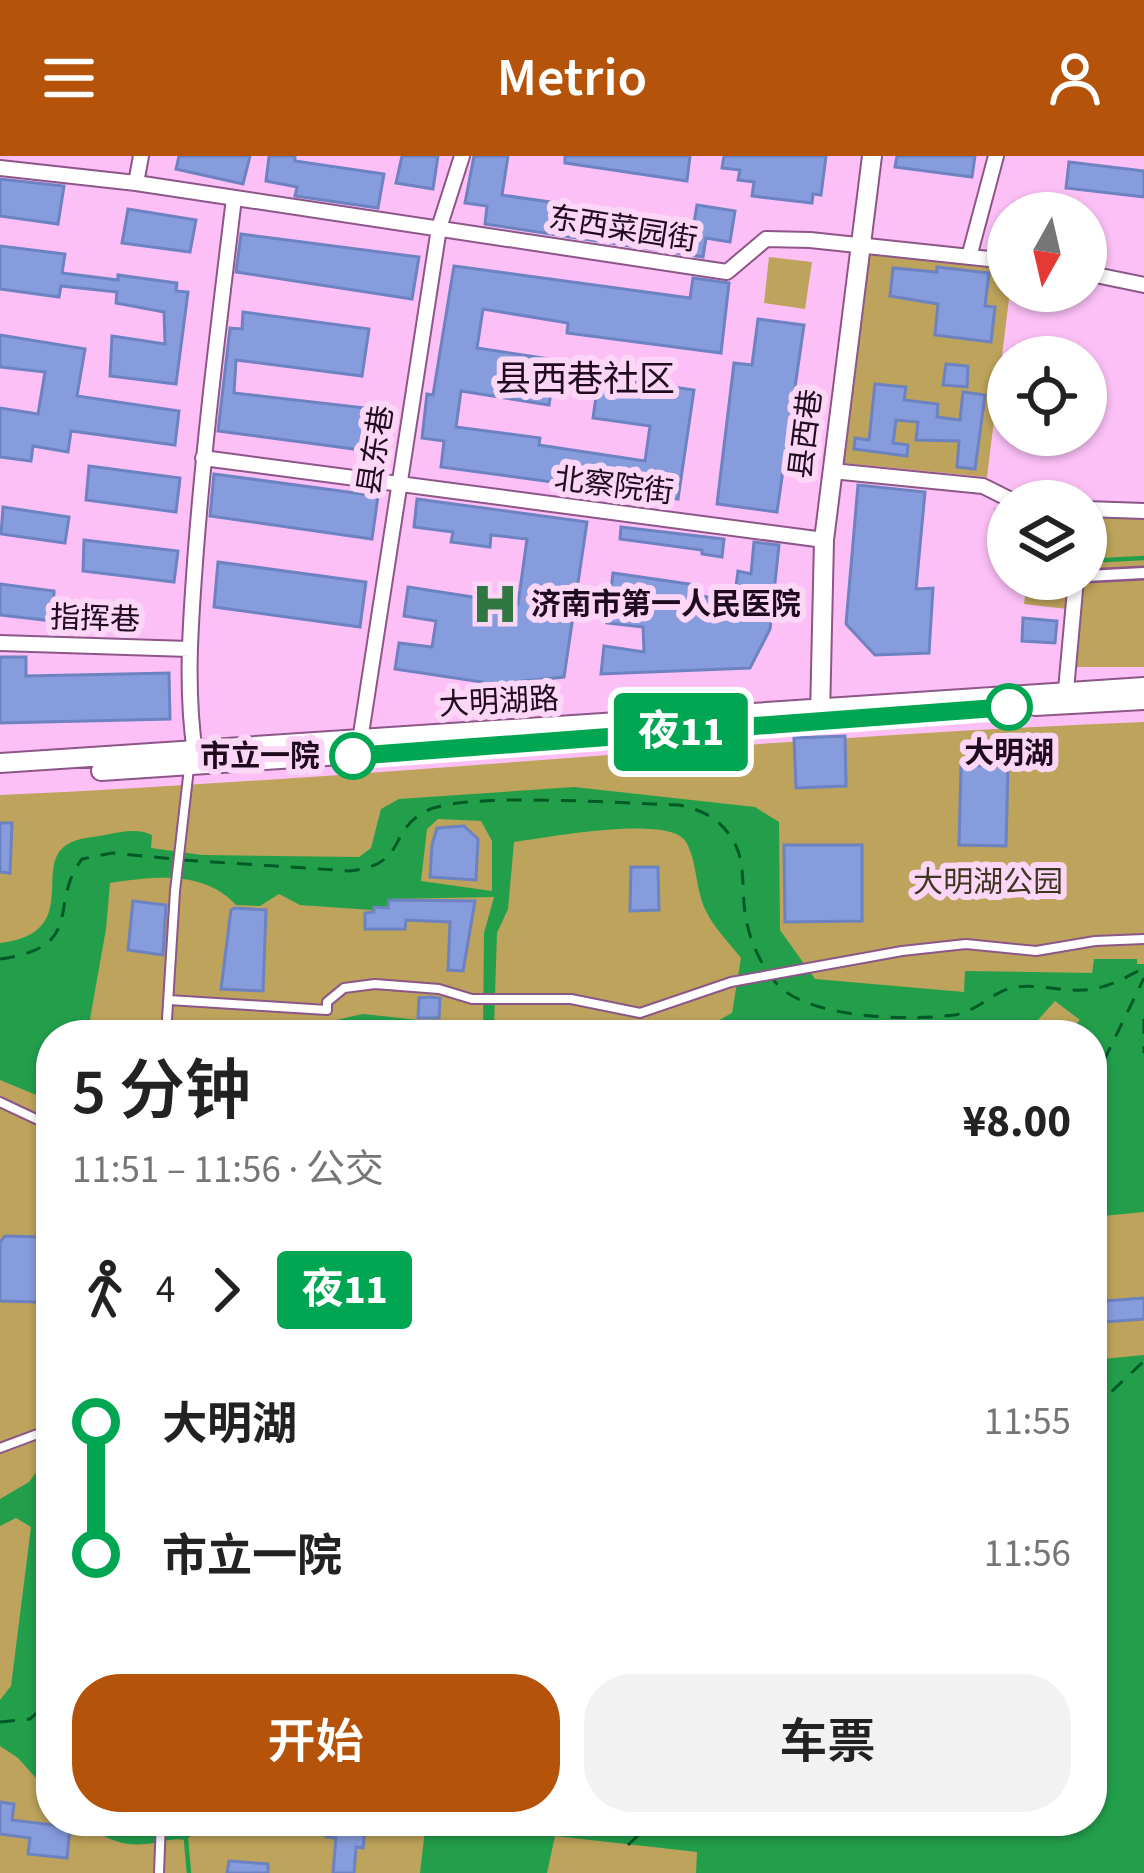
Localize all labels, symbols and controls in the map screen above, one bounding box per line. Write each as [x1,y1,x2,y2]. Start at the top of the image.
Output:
text: Metrio [497,40,647,117]
icon: menu [36,45,102,111]
icon: person [1042,45,1108,111]
north arrow [987,192,1107,312]
map controls [987,192,1107,600]
street label: 东西菜园街 [546,196,700,262]
button: locate [987,336,1107,456]
district label: 县西巷社区 [495,354,675,405]
street label: 县西巷 [779,387,833,481]
street label: 县东巷 [348,402,404,498]
street label: 北察院街 [552,457,676,515]
button: layers [987,480,1107,600]
hospital icon: 济南市第一人民医院 [470,579,520,629]
place label: 济南市第一人民医院 [531,583,801,626]
street label: 指挥巷 [49,596,141,642]
street label: 大明湖路 [438,677,560,727]
marker: 大明湖 [987,685,1031,729]
line badge: 夜11 [612,693,750,771]
text: 夜11 [638,702,724,762]
place label: 大明湖 [964,732,1054,775]
marker: 市立一院 [331,734,375,778]
place label: 市立一院 [200,735,320,778]
park label: 大明湖公园 [913,861,1063,904]
text: 5 分钟 [72,1045,251,1139]
text: ¥8.00 [962,1090,1071,1154]
text: 11:51 – 11:56 · 公交 [72,1142,384,1198]
icon: walk [72,1257,138,1323]
icon: forward [193,1257,259,1323]
text: 夜11 [301,1260,388,1320]
text: 4 [156,1262,175,1318]
text: 大明湖 [162,1393,297,1457]
text: 11:55 [984,1394,1071,1450]
text: 市立一院 [162,1525,342,1589]
text: 11:56 [984,1526,1071,1582]
button: 开始 [72,1674,560,1812]
button: 车票 [584,1674,1071,1812]

